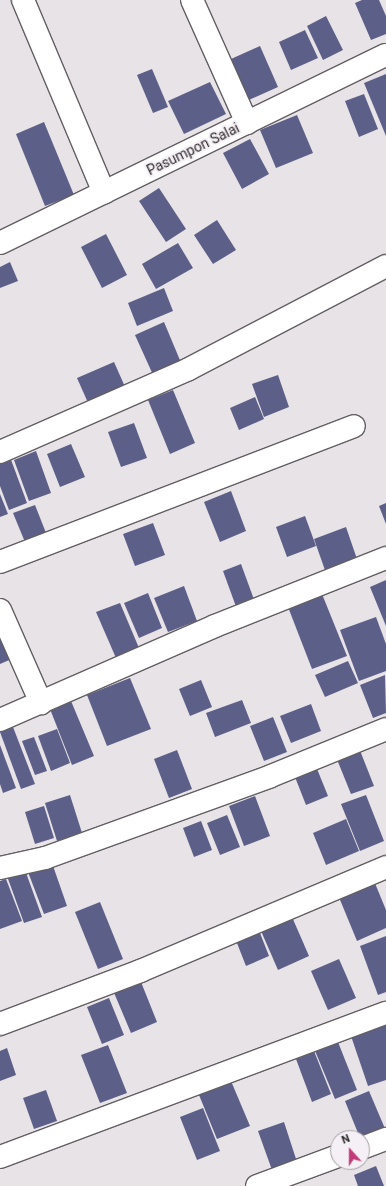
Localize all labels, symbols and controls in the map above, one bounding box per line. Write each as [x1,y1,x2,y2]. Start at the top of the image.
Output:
street label: Pasumpon Salai [144,119,242,179]
north arrow [330,1130,370,1170]
text: N [340,1132,352,1147]

